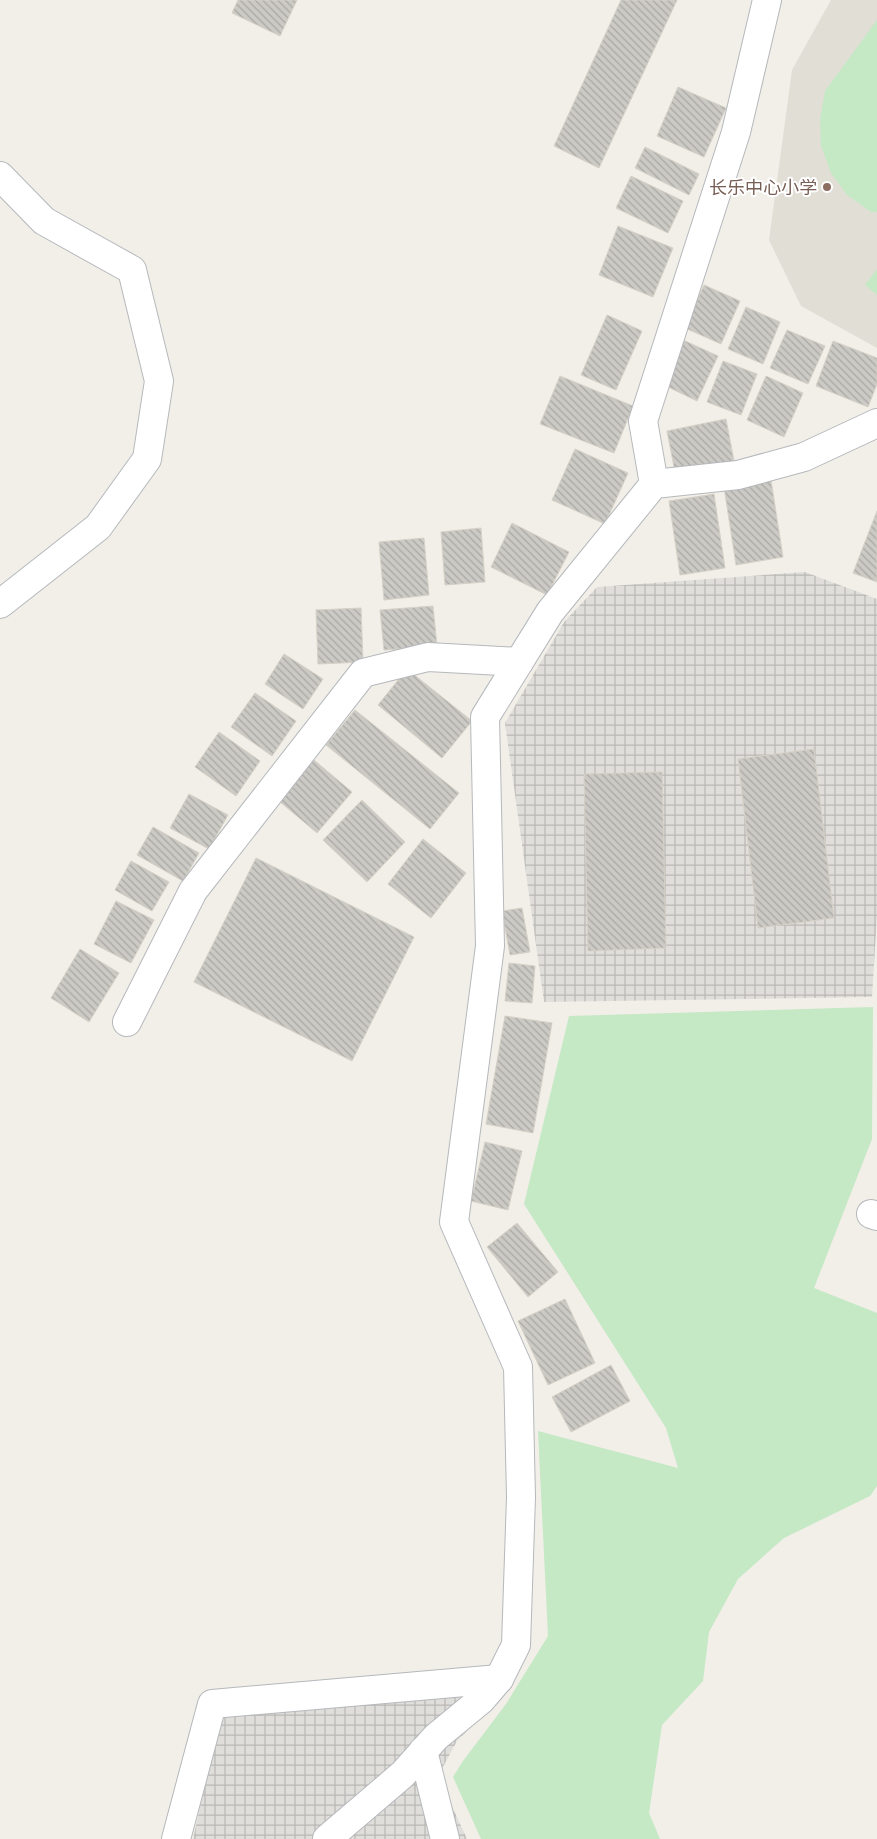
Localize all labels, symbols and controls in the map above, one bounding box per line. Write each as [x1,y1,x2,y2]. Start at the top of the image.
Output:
place label: 长乐中心小学 [709,177,817,198]
marker: 长乐中心小学 [821,181,833,193]

